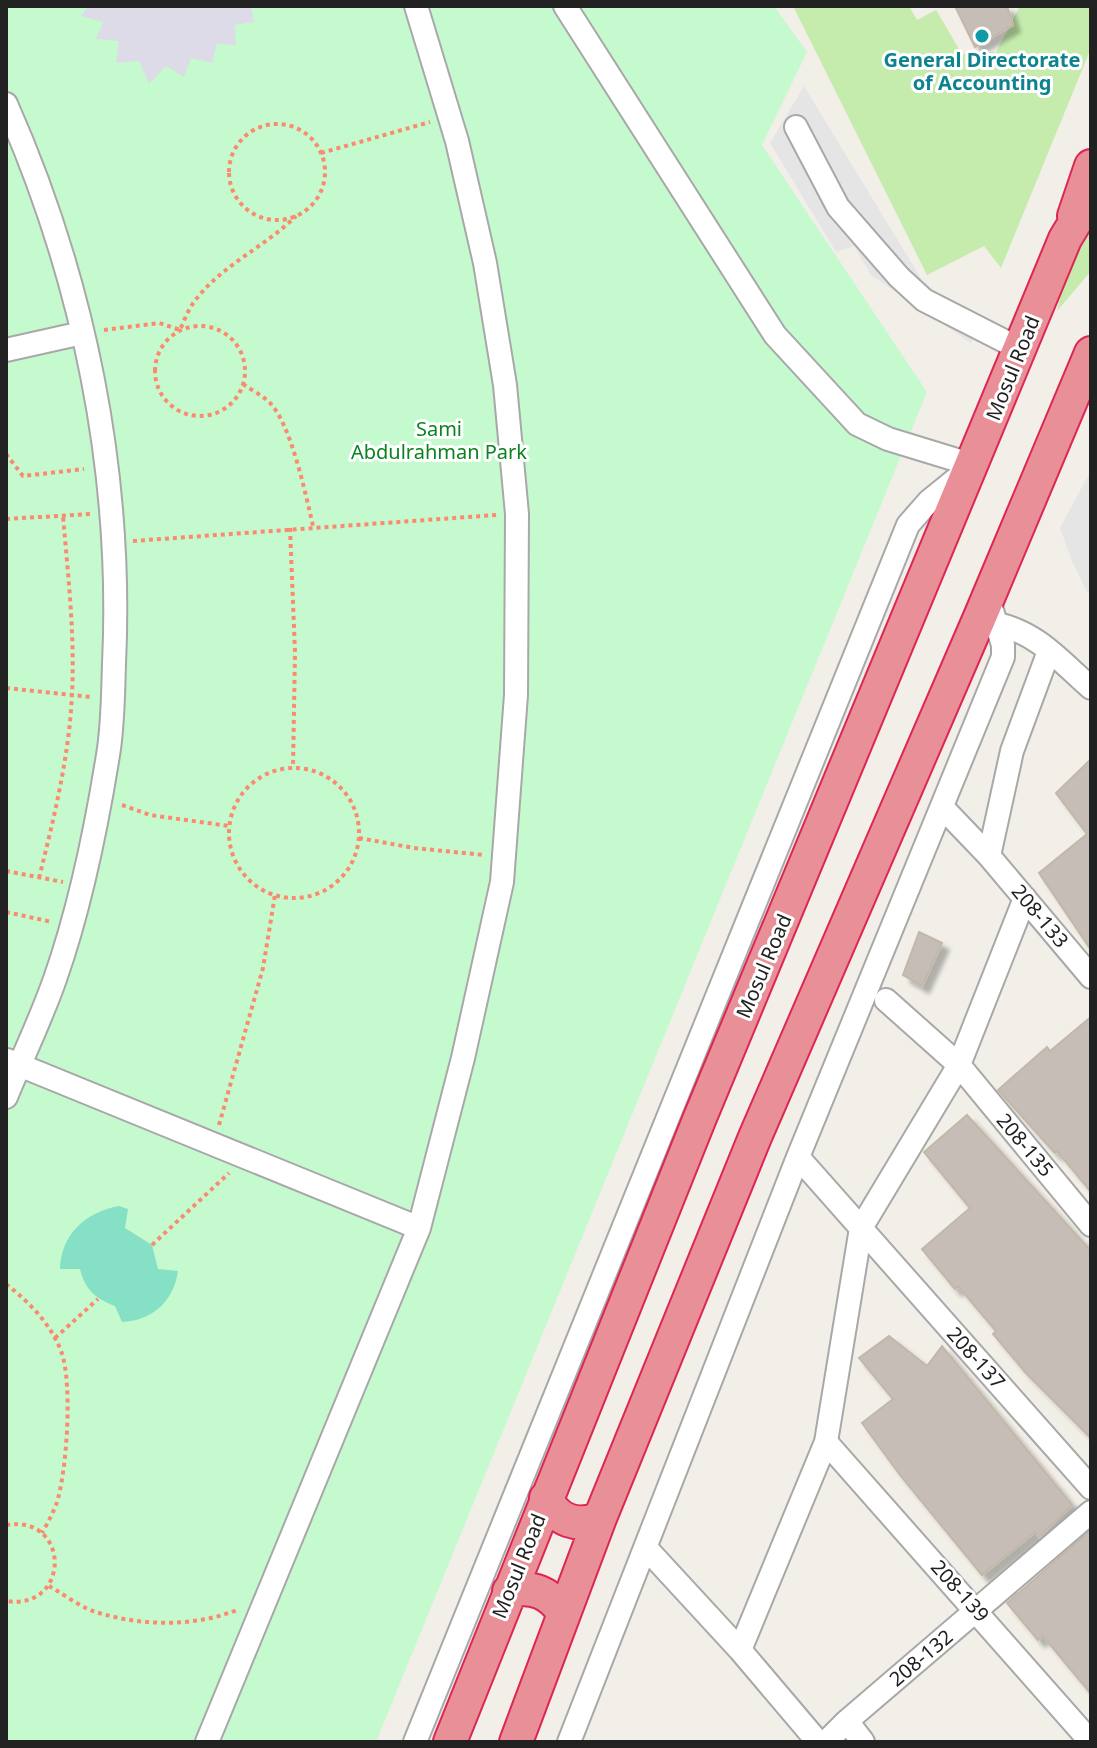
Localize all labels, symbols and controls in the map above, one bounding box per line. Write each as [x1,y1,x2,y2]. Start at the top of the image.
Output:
marker: General Directorate of Accounting [973,27,991,45]
place label: General Directorate of Accounting [884,46,1080,96]
street label: Mosul Road [979,311,1046,424]
park label: Sami Abdulrahman Park [351,415,527,465]
street label: 208-133 [1006,878,1075,953]
street label: Mosul Road [730,910,798,1022]
street label: 208-135 [991,1107,1060,1182]
street label: 208-137 [941,1321,1012,1395]
street label: Mosul Road [485,1509,552,1622]
street label: 208-139 [925,1554,996,1628]
street label: 208-132 [883,1623,958,1692]

